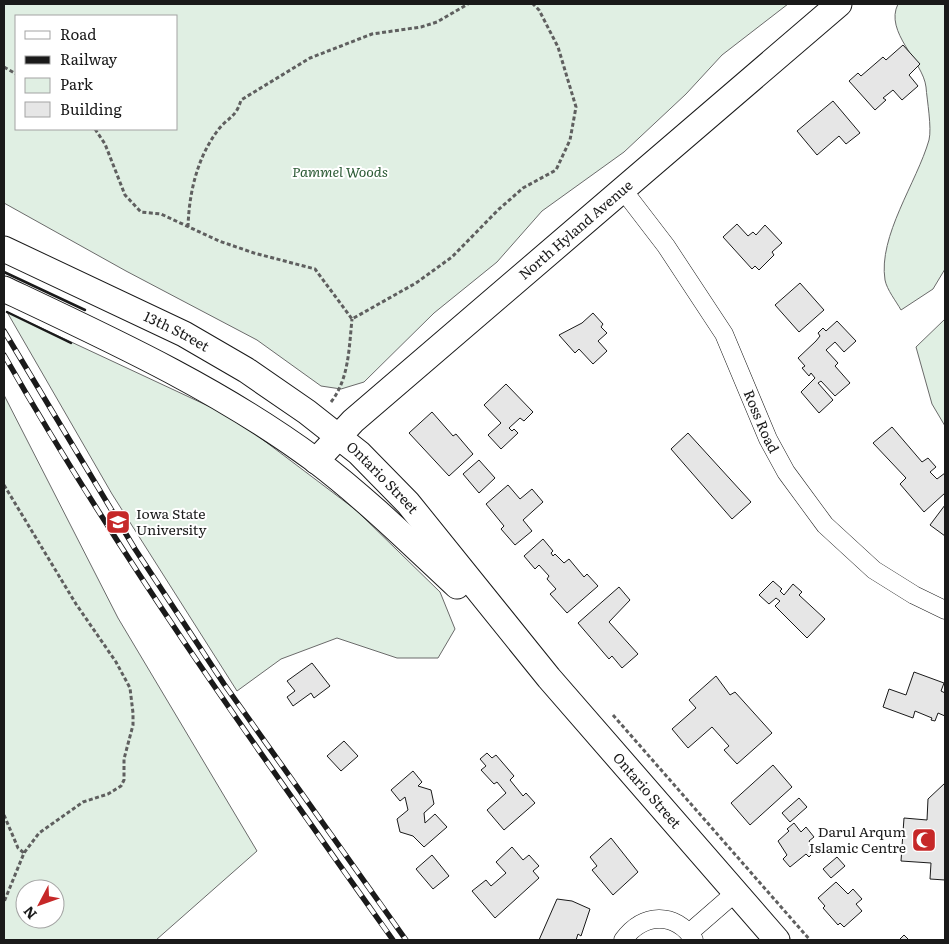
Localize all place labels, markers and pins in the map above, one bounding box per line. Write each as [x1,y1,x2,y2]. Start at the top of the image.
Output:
place label: Iowa State University [136,503,207,539]
school or university icon: Iowa State University [105,509,131,535]
place label: Darul Arqum Islamic Centre [809,821,906,857]
mosque icon: Darul Arqum Islamic Centre [911,827,937,853]

